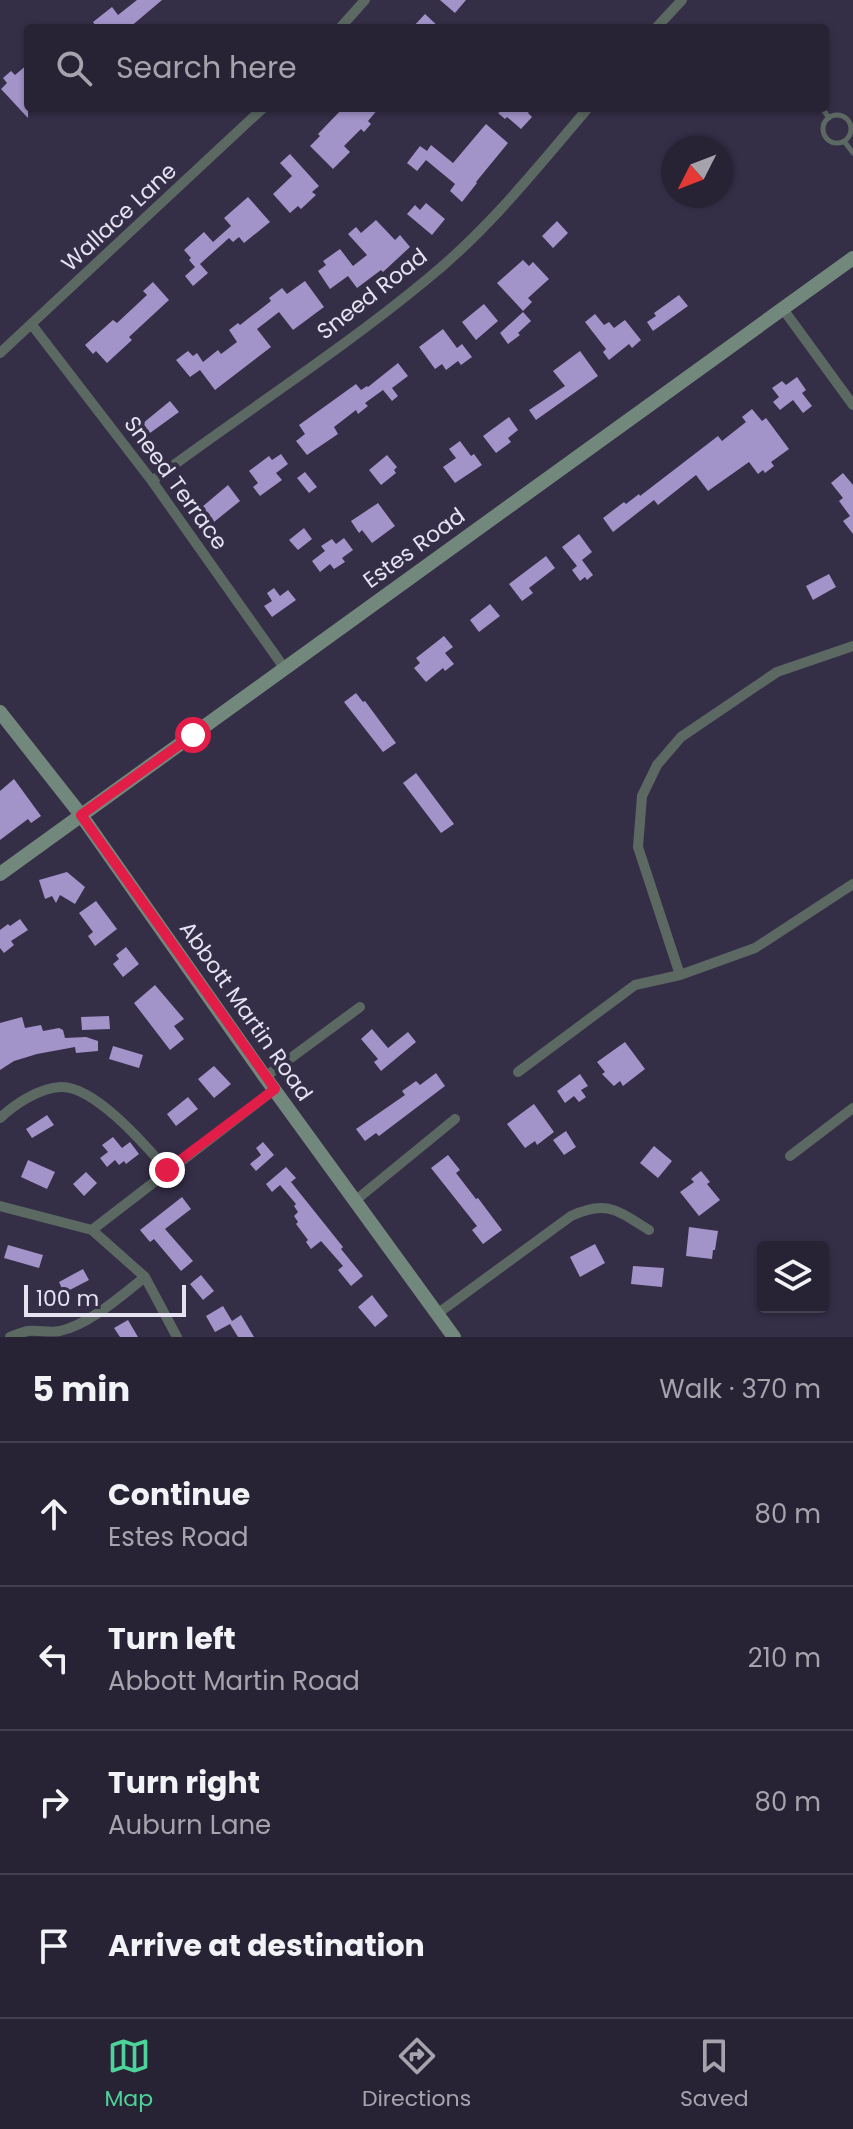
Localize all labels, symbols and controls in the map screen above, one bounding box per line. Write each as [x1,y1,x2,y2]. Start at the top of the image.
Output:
search box [24,24,829,112]
icon: search [52,46,96,90]
text: Search here [116,46,297,89]
north arrow [661,136,733,208]
street label: Wallace Lane [55,156,183,278]
street label: Sneed Road [310,241,434,347]
street label: Sneed Terrace [117,410,235,556]
street label: Estes Road [357,500,471,596]
route start [175,717,211,753]
street label: Abbott Martin Road [172,915,320,1107]
route end [149,1152,185,1188]
map controls [757,1241,829,1313]
button: layers [757,1241,829,1313]
scale bar [24,1281,186,1317]
text: 100 m [36,1283,99,1314]
text: 5 min [32,1365,130,1413]
text: Walk · 370 m [659,1371,821,1407]
text: Continue [108,1473,250,1516]
icon: ahead [32,1492,76,1536]
text: 80 m [755,1496,821,1532]
text: Estes Road [108,1519,249,1555]
text: Turn left [108,1617,236,1660]
icon: left [32,1636,76,1680]
text: 210 m [748,1640,821,1676]
text: Abbott Martin Road [108,1663,360,1699]
text: Turn right [108,1761,260,1804]
icon: right [32,1780,76,1824]
text: 80 m [755,1784,821,1820]
text: Auburn Lane [108,1807,271,1843]
icon: arrive [32,1924,76,1968]
text: Arrive at destination [108,1924,425,1967]
tab: Map [104,2034,153,2115]
tab: Directions [362,2034,471,2115]
tab: Saved [680,2034,749,2115]

